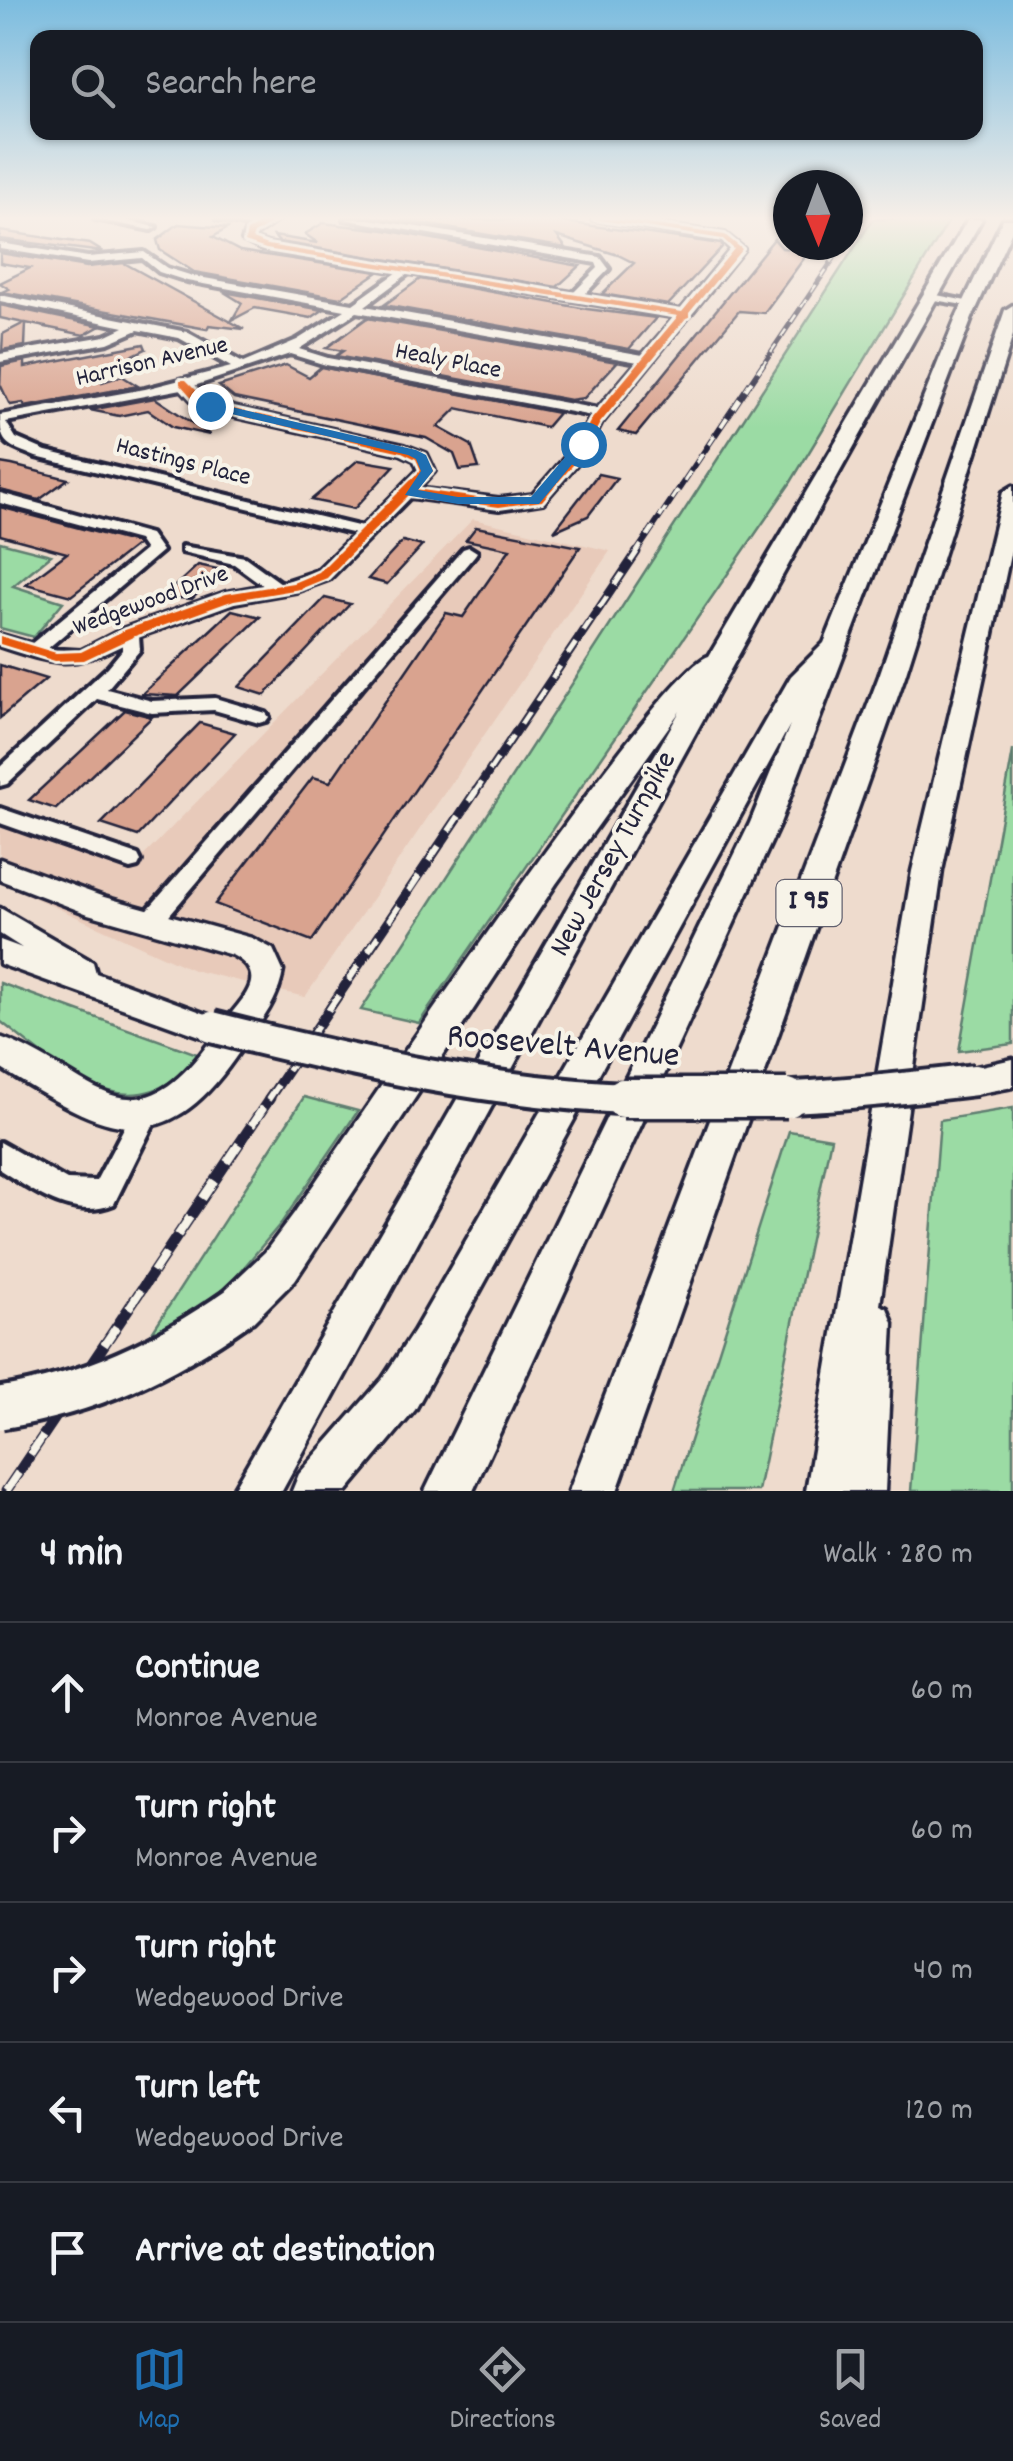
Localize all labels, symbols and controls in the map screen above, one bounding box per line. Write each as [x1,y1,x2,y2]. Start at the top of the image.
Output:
search box [30,30,983,140]
icon: search [65,58,120,113]
text: Search here [145,58,317,113]
north arrow [773,170,863,260]
street label: Harrison Avenue [72,328,232,398]
street label: Healy Place [392,334,504,390]
route end [188,384,234,430]
route start [561,422,607,468]
street label: Hastings Place [112,429,254,497]
street label: Wedgewood Drive [68,557,234,647]
street label: New Jersey Turnpike [541,744,689,966]
road number: I 95 [776,880,842,926]
street label: Roosevelt Avenue [445,1013,681,1083]
text: 4 min [40,1526,123,1586]
text: Walk · 280 m [823,1533,973,1579]
text: Continue [135,1642,260,1697]
icon: ahead [40,1665,95,1720]
text: 60 m [911,1669,973,1715]
text: Monroe Avenue [135,1697,318,1743]
text: Turn right [135,1782,276,1837]
icon: right [40,1805,95,1860]
text: 60 m [911,1809,973,1855]
text: Monroe Avenue [135,1837,318,1883]
text: Turn right [135,1922,276,1977]
icon: right [40,1945,95,2000]
text: 40 m [913,1949,973,1995]
text: Wedgewood Drive [135,1977,344,2023]
text: Turn left [135,2062,260,2117]
icon: left [40,2085,95,2140]
text: 120 m [905,2089,973,2135]
text: Wedgewood Drive [135,2117,344,2163]
icon: arrive [40,2225,95,2280]
text: Arrive at destination [135,2225,435,2280]
tab: Map [132,2342,187,2442]
tab: Directions [450,2342,556,2442]
tab: Saved [819,2342,881,2442]

